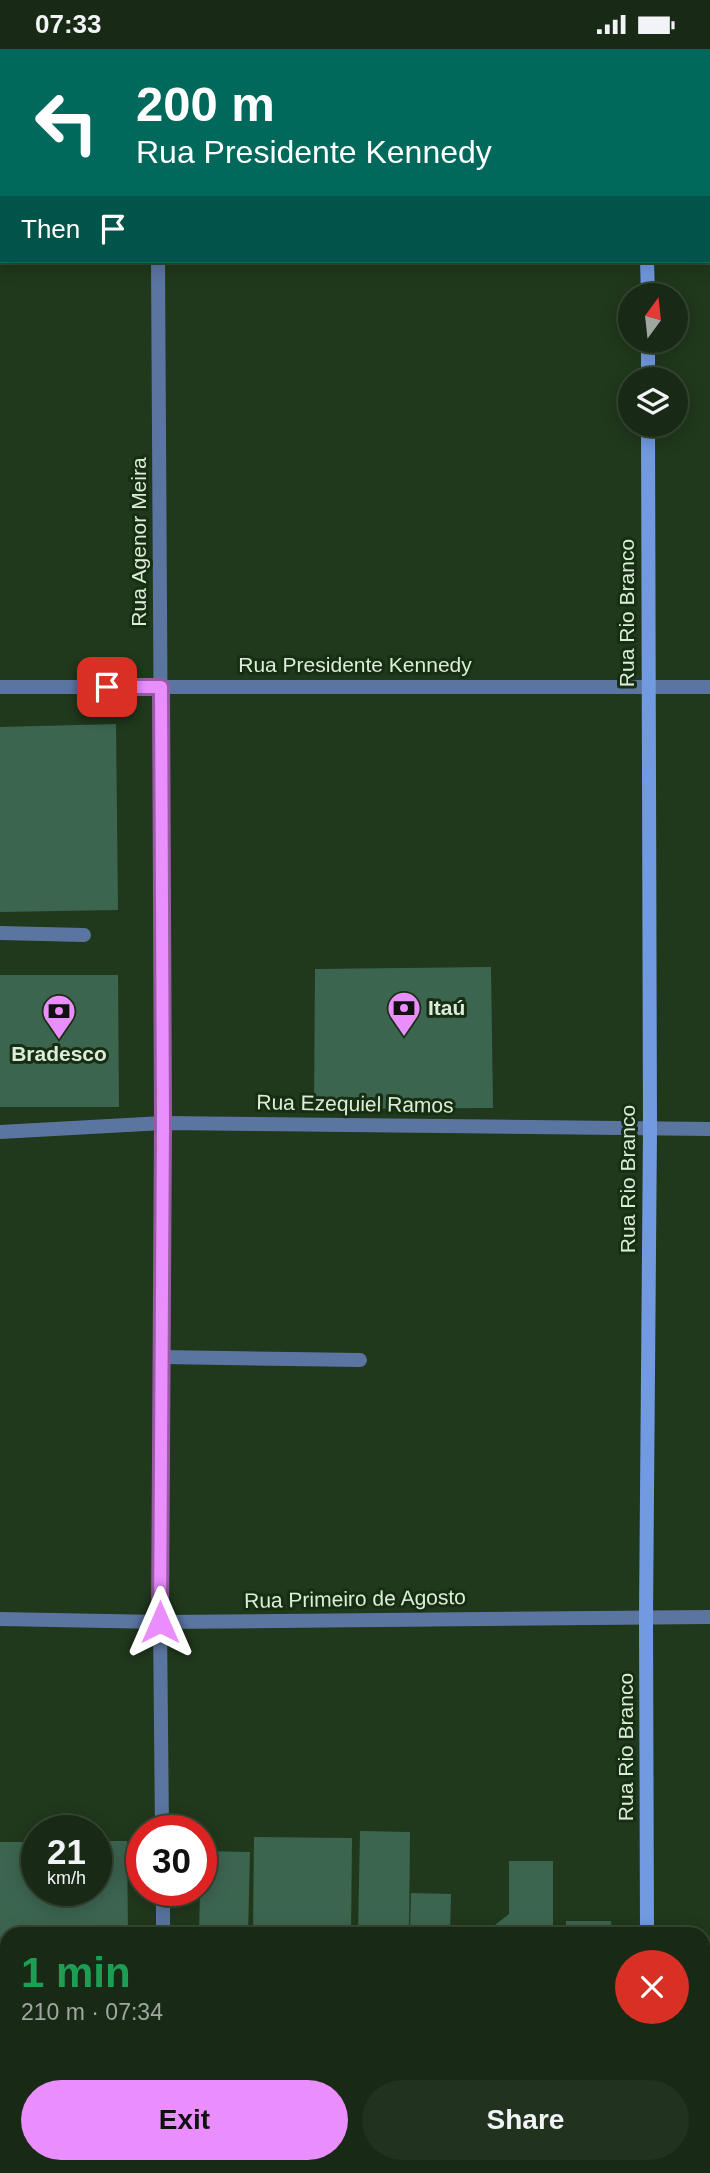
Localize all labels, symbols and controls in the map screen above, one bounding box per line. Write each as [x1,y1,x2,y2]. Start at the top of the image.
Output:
text: 07:33 [35,9,102,39]
icon: left [21,77,112,168]
text: 200 m [136,77,275,131]
text: Rua Presidente Kennedy [136,134,492,170]
icon: arrive [94,210,132,248]
text: Then [21,214,80,244]
north arrow [618,283,688,353]
map controls [618,283,688,437]
button: layers [618,367,688,437]
street label: Rua Agenor Meira [127,457,150,627]
street label: Rua Rio Branco [615,539,638,687]
street label: Rua Presidente Kennedy [238,653,472,676]
pin [77,657,137,717]
icon: arrive [88,668,126,706]
bank icon: Itaú [385,989,423,1038]
bank icon: Bradesco [40,992,78,1041]
place label: Itaú [428,996,465,1019]
place label: Bradesco [11,1042,107,1065]
street label: Rua Ezequiel Ramos [256,1090,454,1117]
street label: Rua Rio Branco [616,1105,639,1253]
position arrow [123,1585,197,1659]
street label: Rua Primeiro de Agosto [244,1585,466,1612]
street label: Rua Rio Branco [614,1673,637,1821]
speed limit sign: 30 [126,1815,217,1906]
text: 21 [47,1832,86,1871]
text: km/h [47,1868,86,1888]
text: 1 min [21,1949,131,1996]
button: close [615,1950,689,2024]
text: 210 m · 07:34 [21,1999,163,2025]
button: Exit [21,2080,348,2160]
button: Share [362,2080,689,2160]

